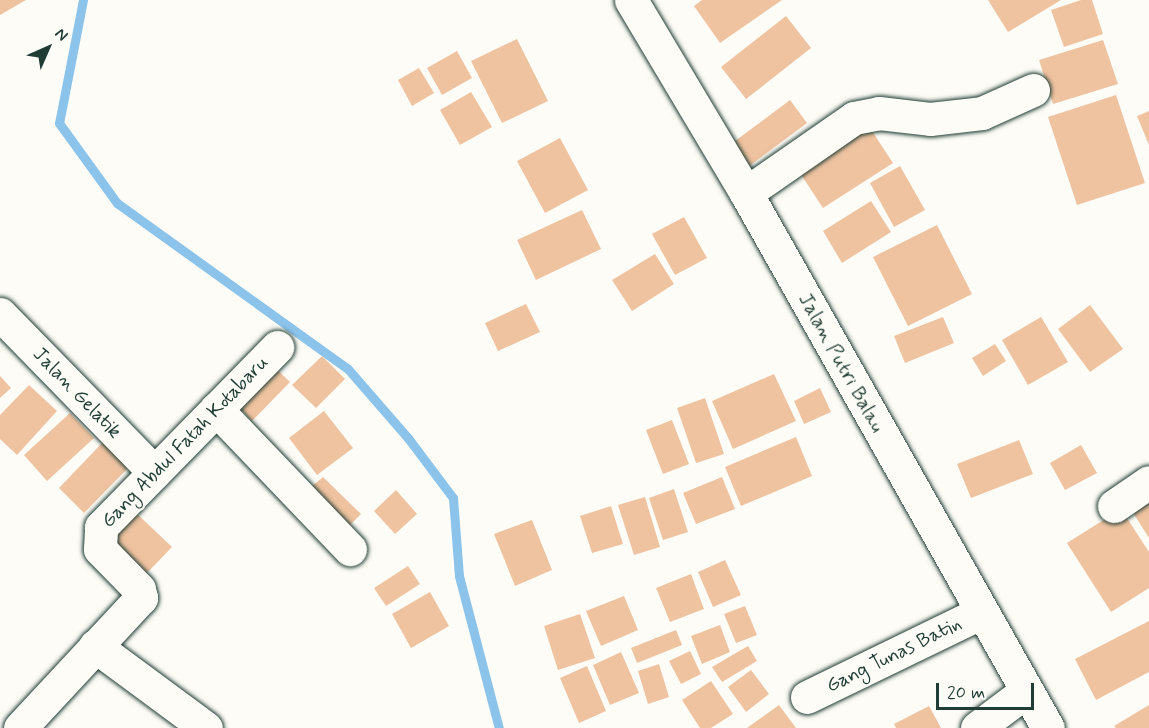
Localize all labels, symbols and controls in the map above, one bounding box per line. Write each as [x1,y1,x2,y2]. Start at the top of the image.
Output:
north arrow [18,18,78,78]
text: N [50,24,72,46]
street label: Jalan Putri Balau [793,290,889,436]
street label: Jalan Gelatik [28,342,126,444]
street label: Gang Abdul Fatah Kotabaru [97,352,273,532]
street label: Gang Tunas Batin [823,612,965,698]
scale bar [939,671,1036,709]
text: 20 m [947,681,985,705]

